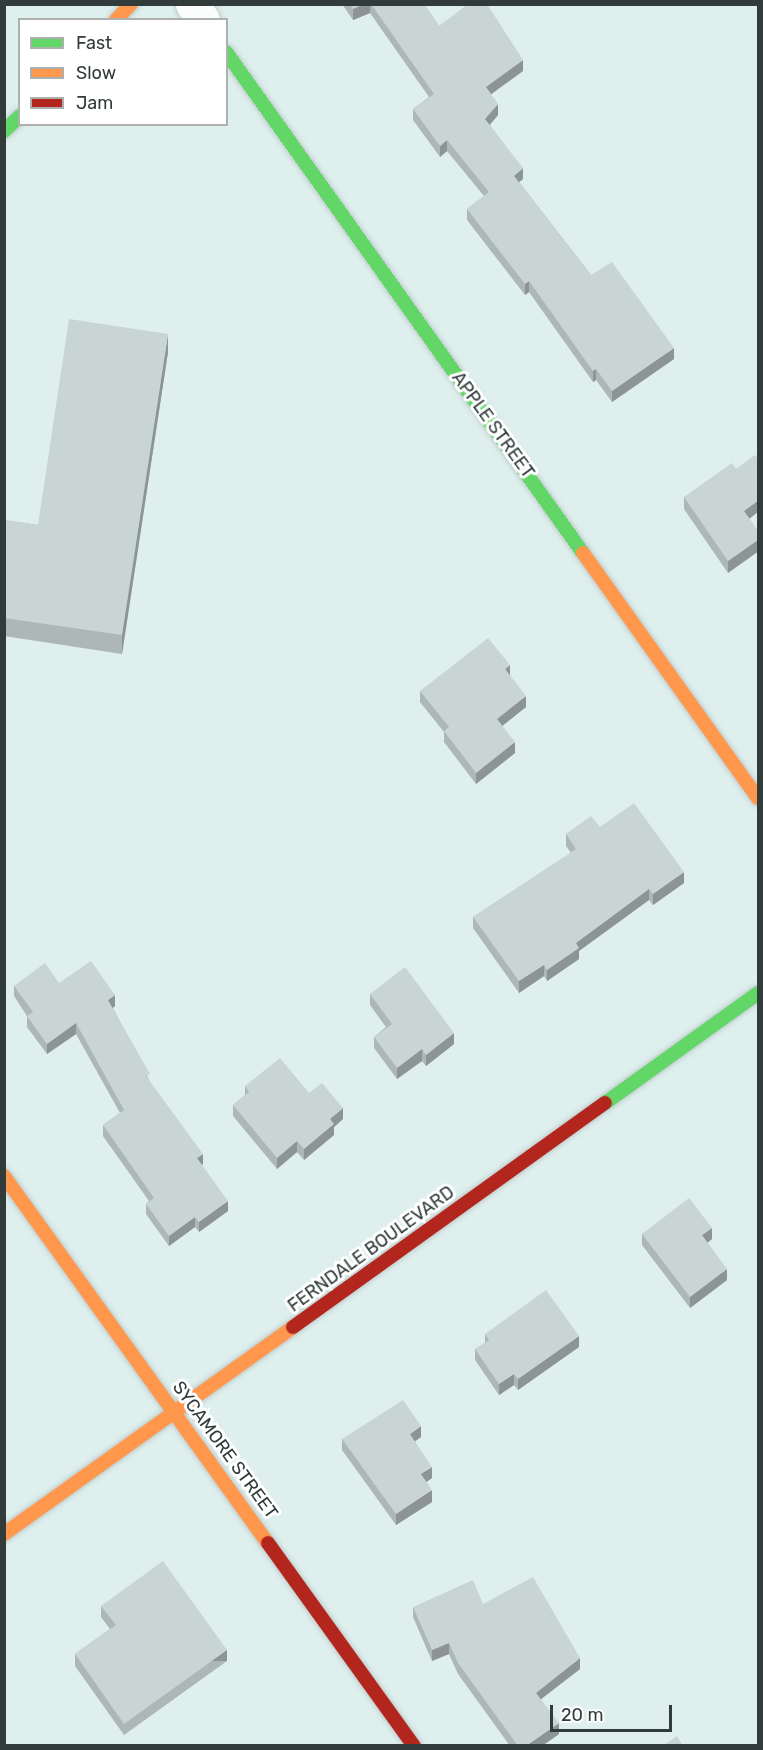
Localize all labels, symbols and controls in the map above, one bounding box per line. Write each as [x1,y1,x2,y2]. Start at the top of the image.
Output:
legend [18,18,228,126]
text: Fast [76,32,112,54]
text: Slow [76,62,116,84]
text: Jam [76,92,113,114]
street label: APPLE STREET [447,368,539,482]
street label: FERNDALE BOULEVARD [284,1181,458,1317]
street label: SYCAMORE STREET [168,1377,282,1523]
scale bar [553,1693,674,1731]
text: 20 m [561,1704,603,1726]

